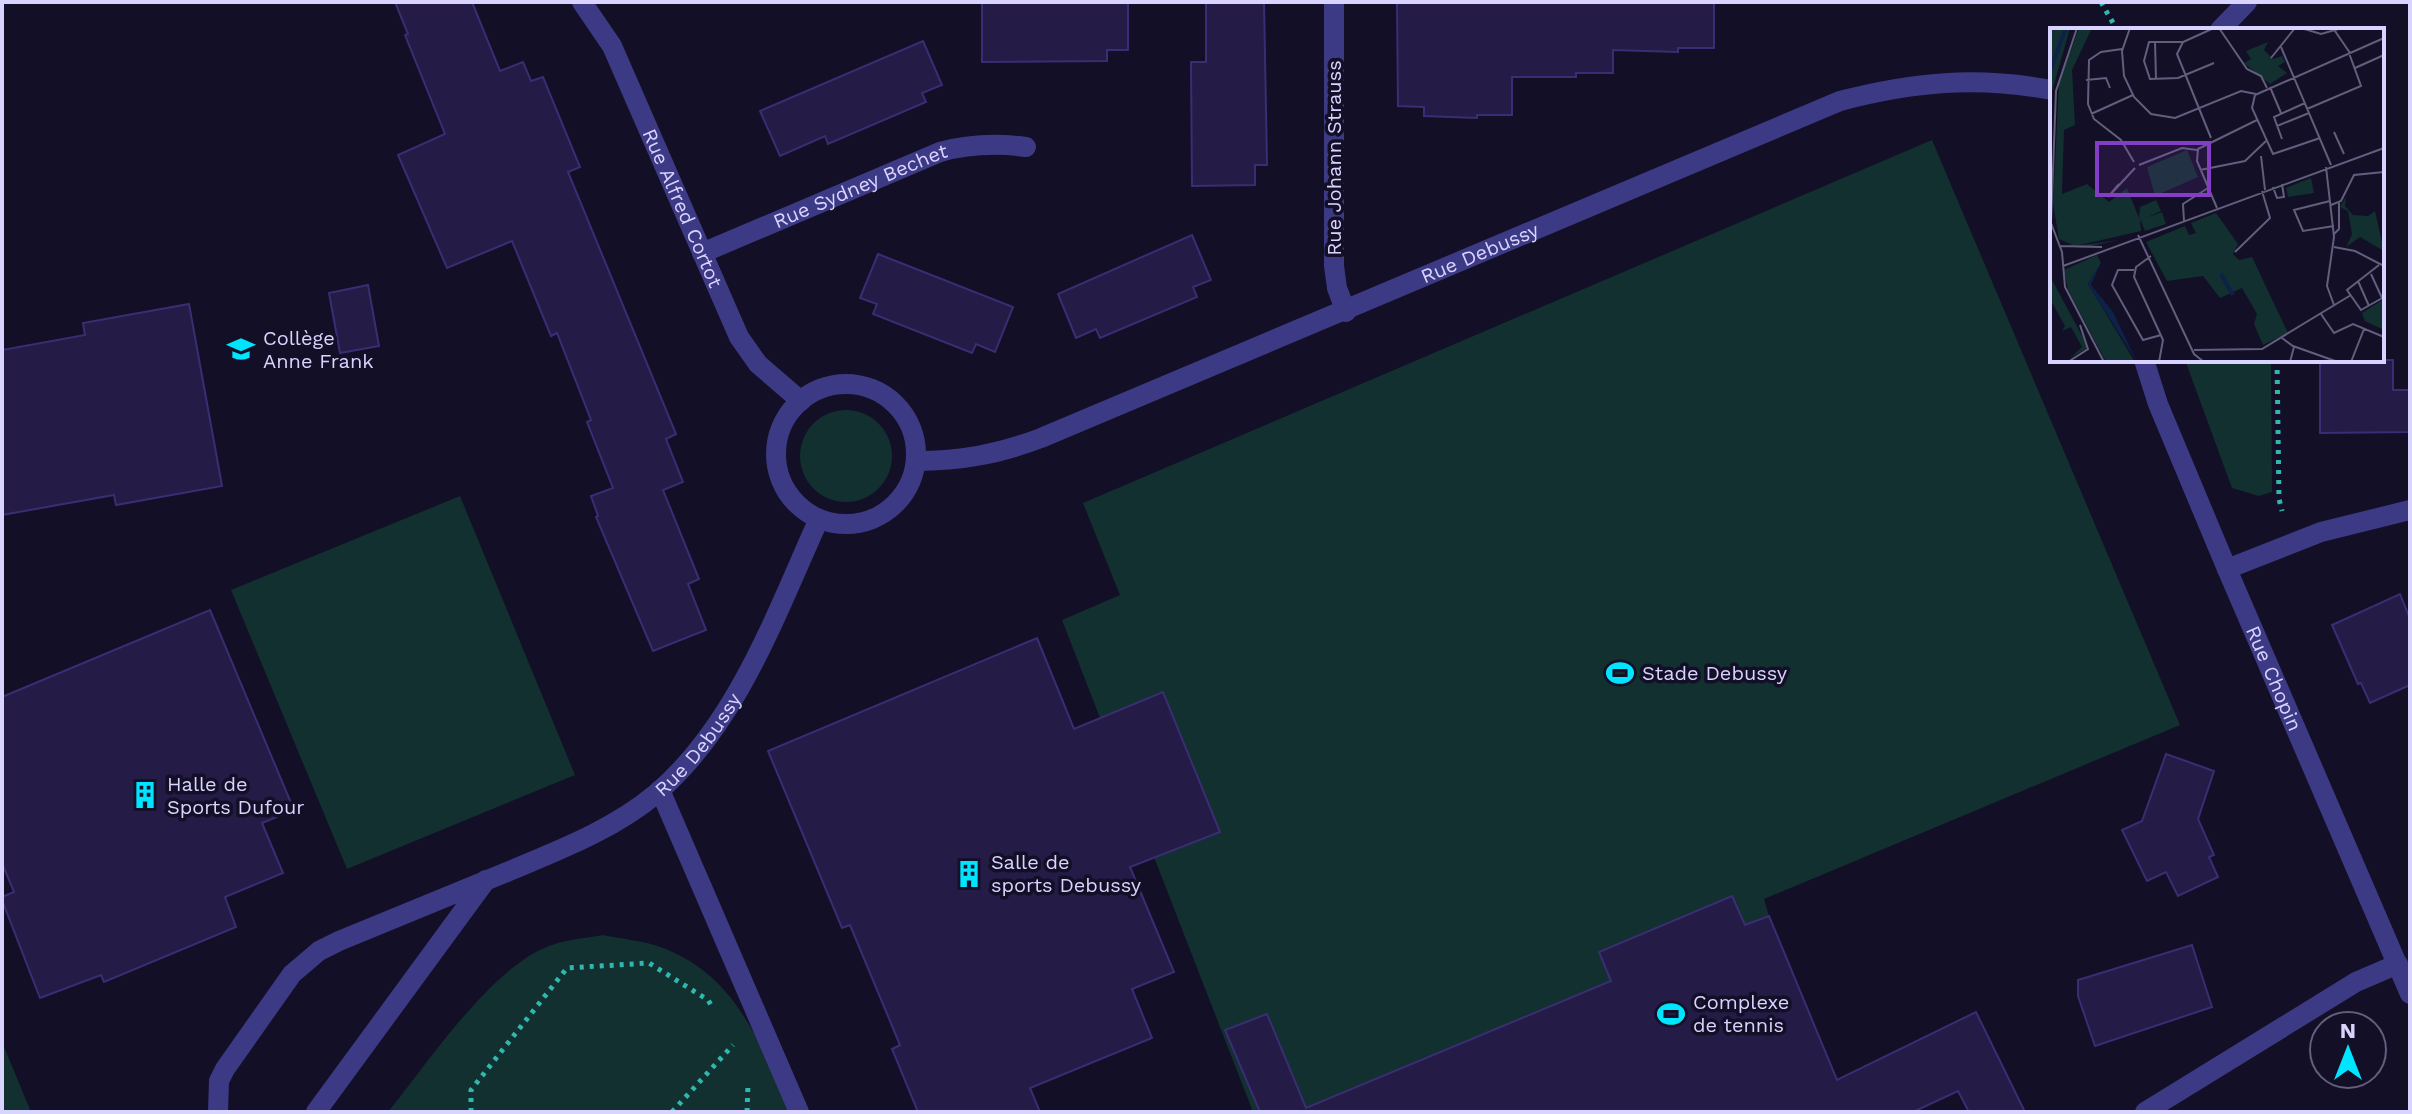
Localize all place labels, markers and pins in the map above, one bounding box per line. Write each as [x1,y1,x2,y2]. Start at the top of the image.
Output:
place label: Collège Anne Frank [263,326,374,373]
school or university icon: Collège Anne Frank [226,334,256,364]
sports icon: Stade Debussy [1605,658,1635,688]
place label: Stade Debussy [1642,661,1788,685]
place label: Halle de Sports Dufour [167,772,304,819]
building icon: Halle de Sports Dufour [130,780,160,810]
place label: Salle de sports Debussy [991,850,1142,897]
building icon: Salle de sports Debussy [954,859,984,889]
place label: Complexe de tennis [1693,990,1789,1037]
sports icon: Complexe de tennis [1656,999,1686,1029]

